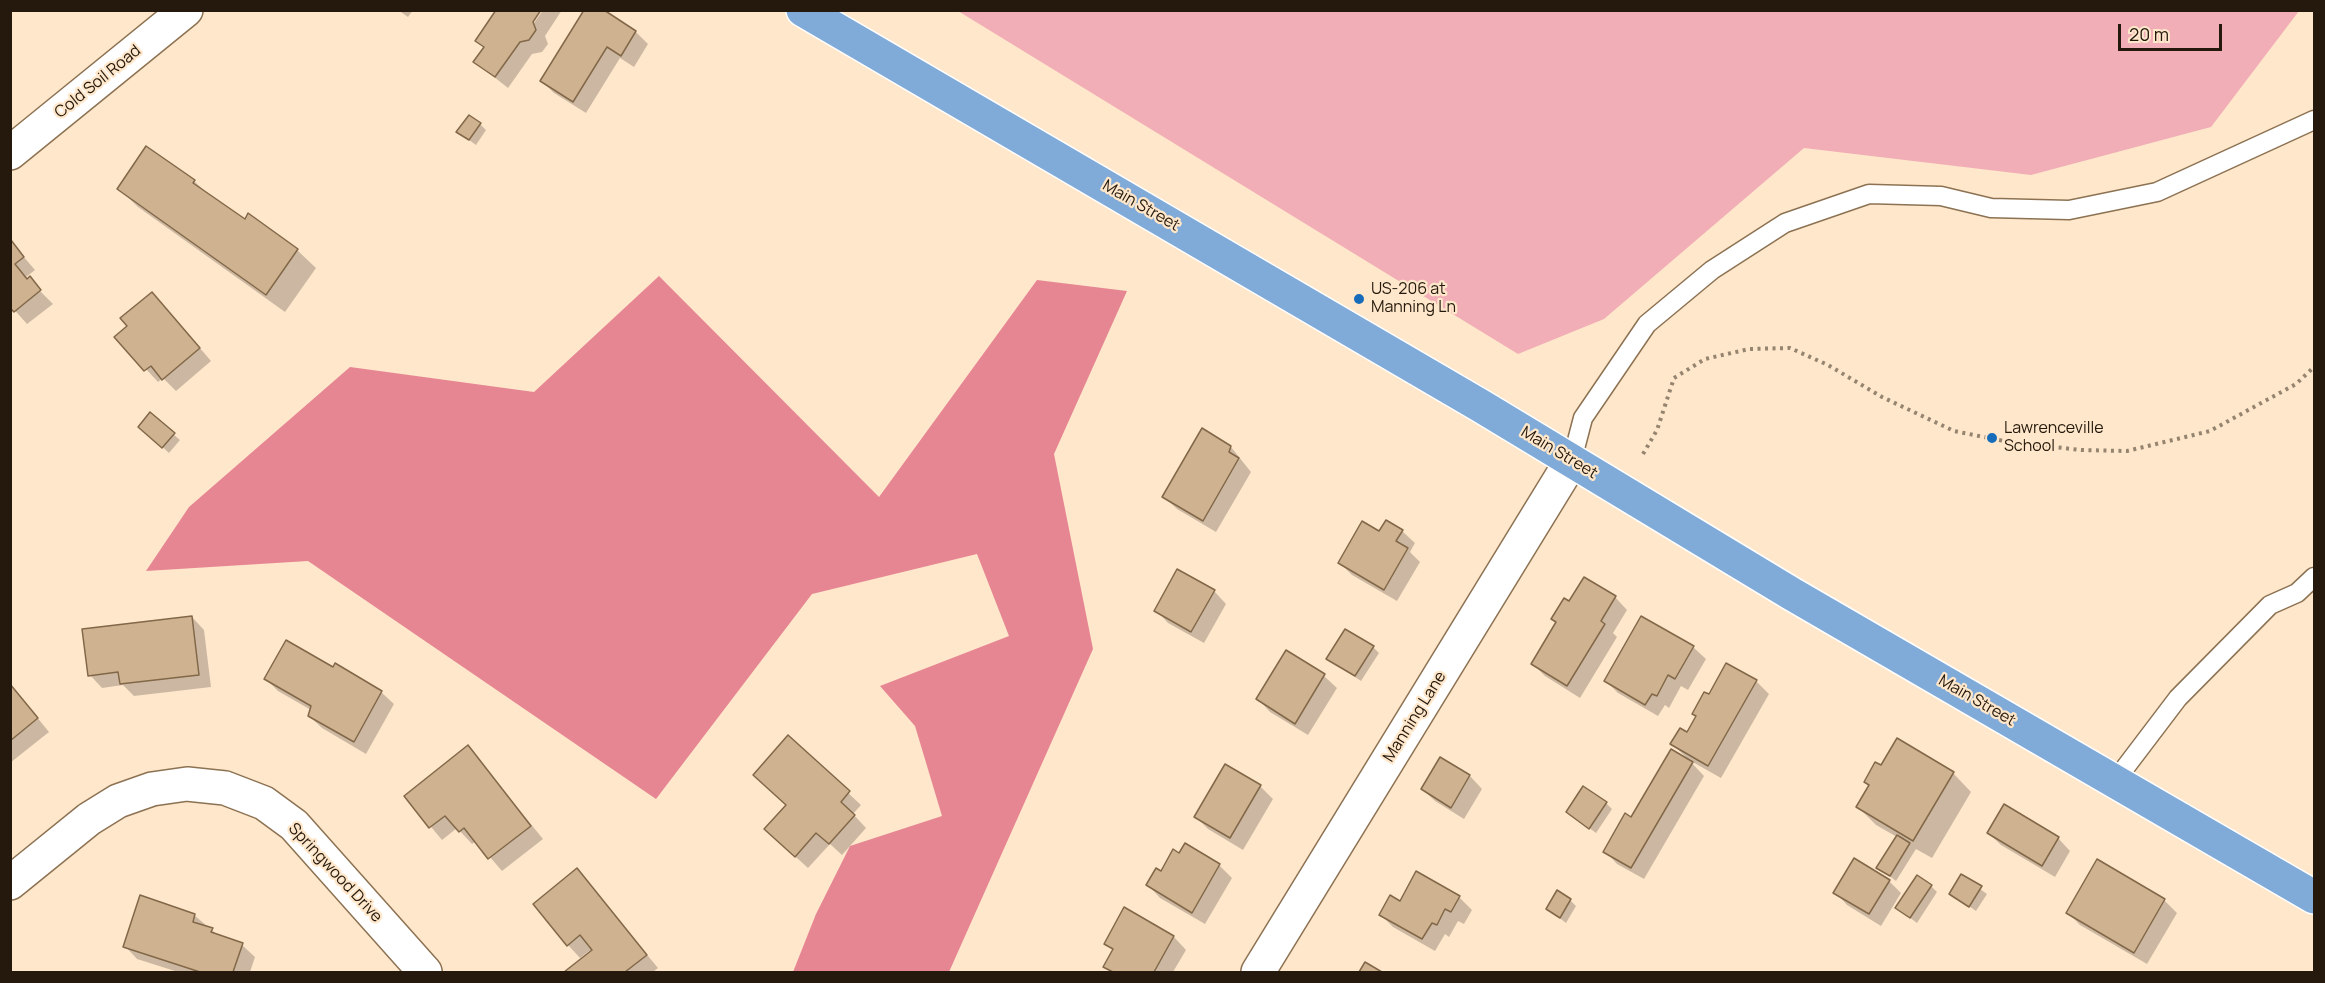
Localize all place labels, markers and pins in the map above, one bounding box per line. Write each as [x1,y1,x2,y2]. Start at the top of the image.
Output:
place label: US-206 at Manning Ln [1371,280,1456,318]
marker: US-206 at Manning Ln [1352,292,1366,306]
place label: Lawrenceville School [2004,419,2104,457]
marker: Lawrenceville School [1985,431,1999,445]

